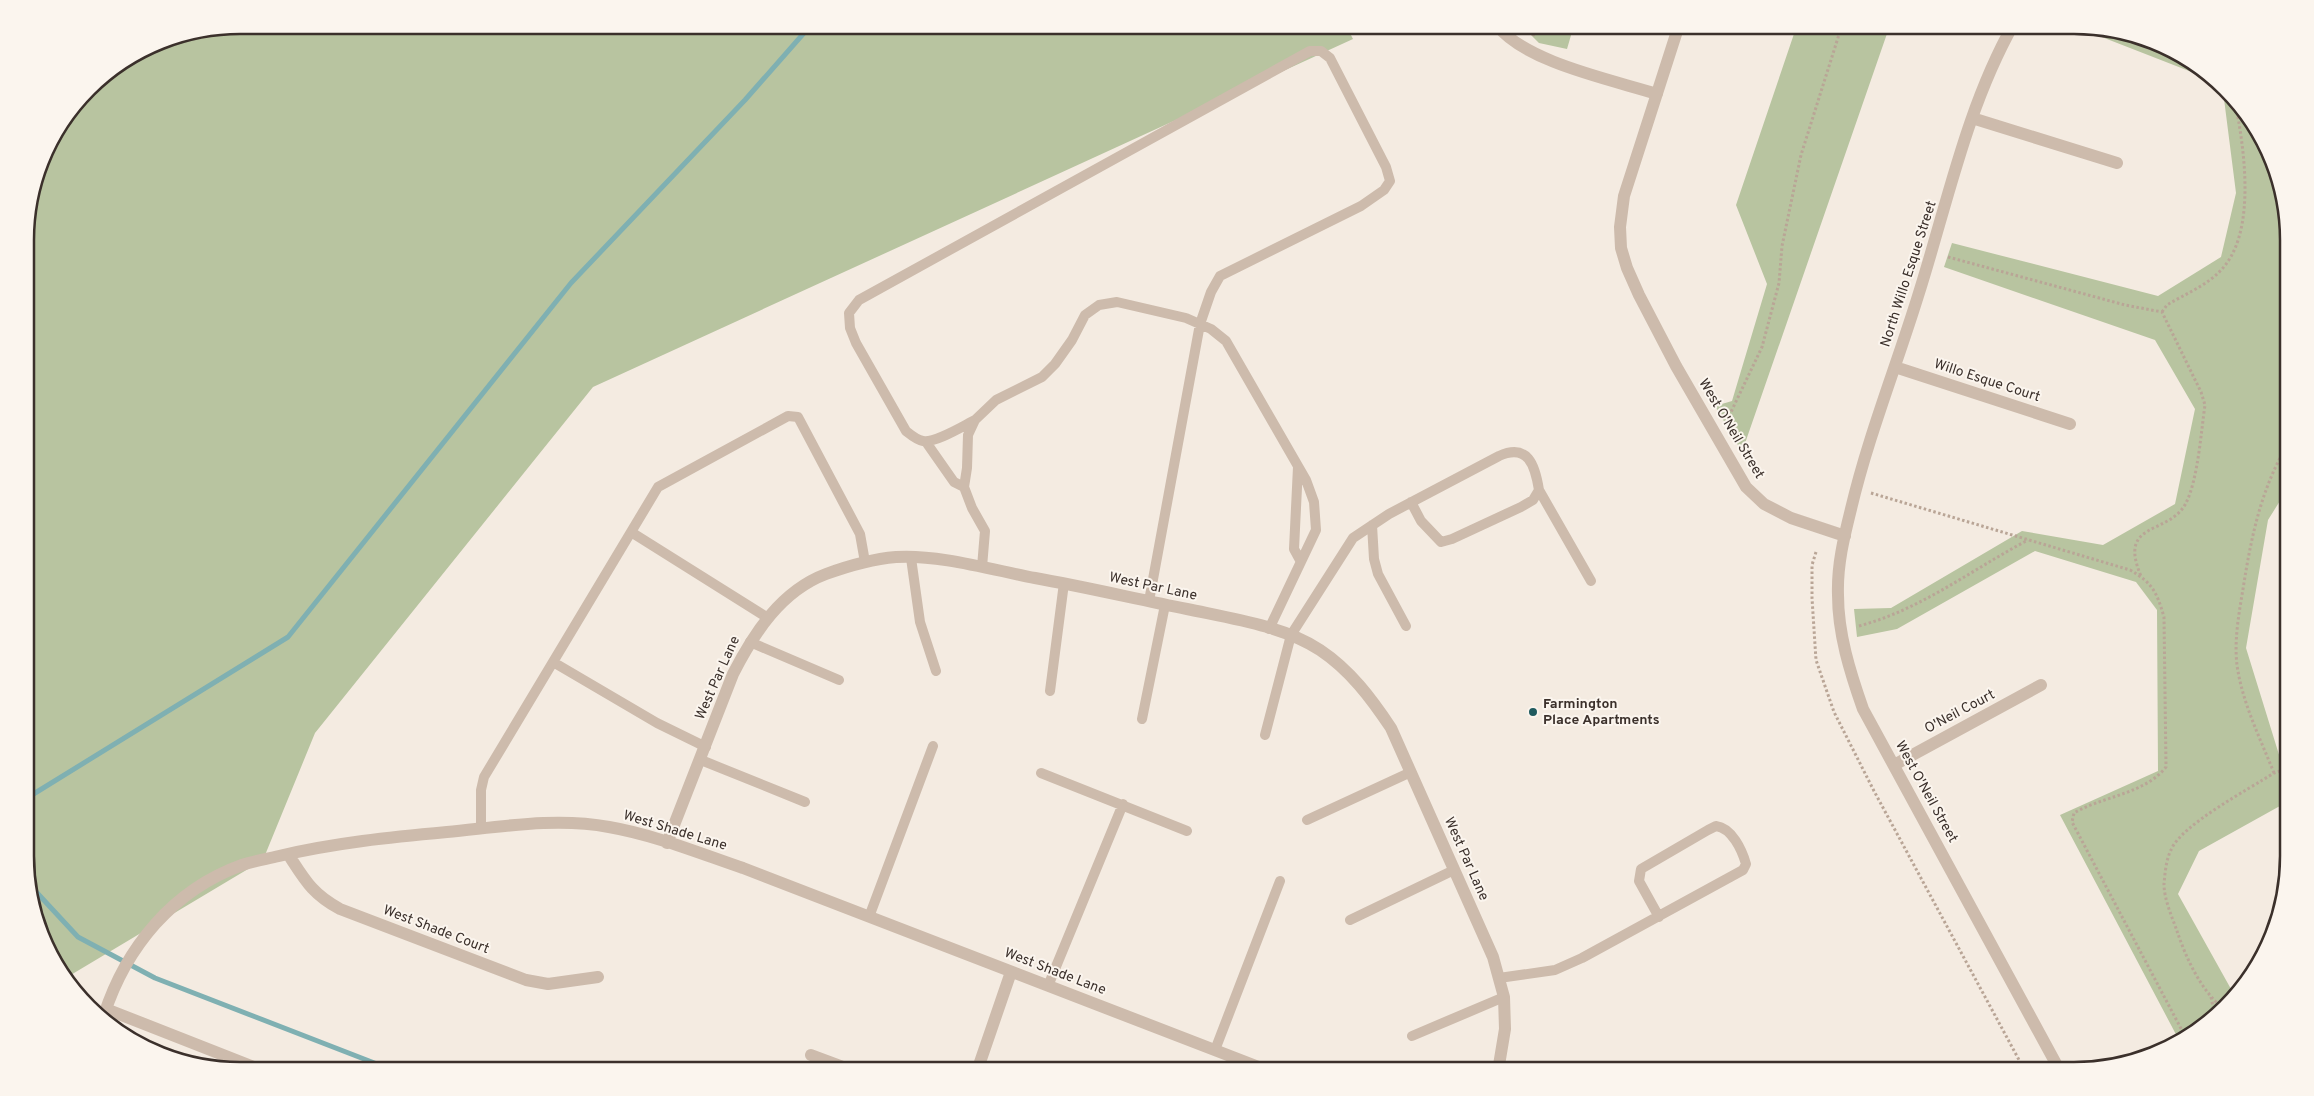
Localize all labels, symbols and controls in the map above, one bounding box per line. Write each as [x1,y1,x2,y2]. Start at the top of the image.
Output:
street label: North Willo Esque Street [1877,199,1941,349]
street label: Willo Esque Court [1932,356,2042,406]
street label: West O'Neil Street [1694,376,1768,482]
street label: West Par Lane [1107,569,1199,605]
street label: West Par Lane [692,634,744,722]
street label: O'Neil Court [1922,686,1998,738]
place label: Farmington Place Apartments [1543,696,1660,729]
marker: Farmington Place Apartments [1527,706,1539,718]
street label: West O'Neil Street [1891,738,1961,846]
street label: West Shade Lane [621,807,729,855]
street label: West Par Lane [1440,815,1492,903]
street label: West Shade Court [381,902,491,958]
street label: West Shade Lane [1002,945,1108,999]

